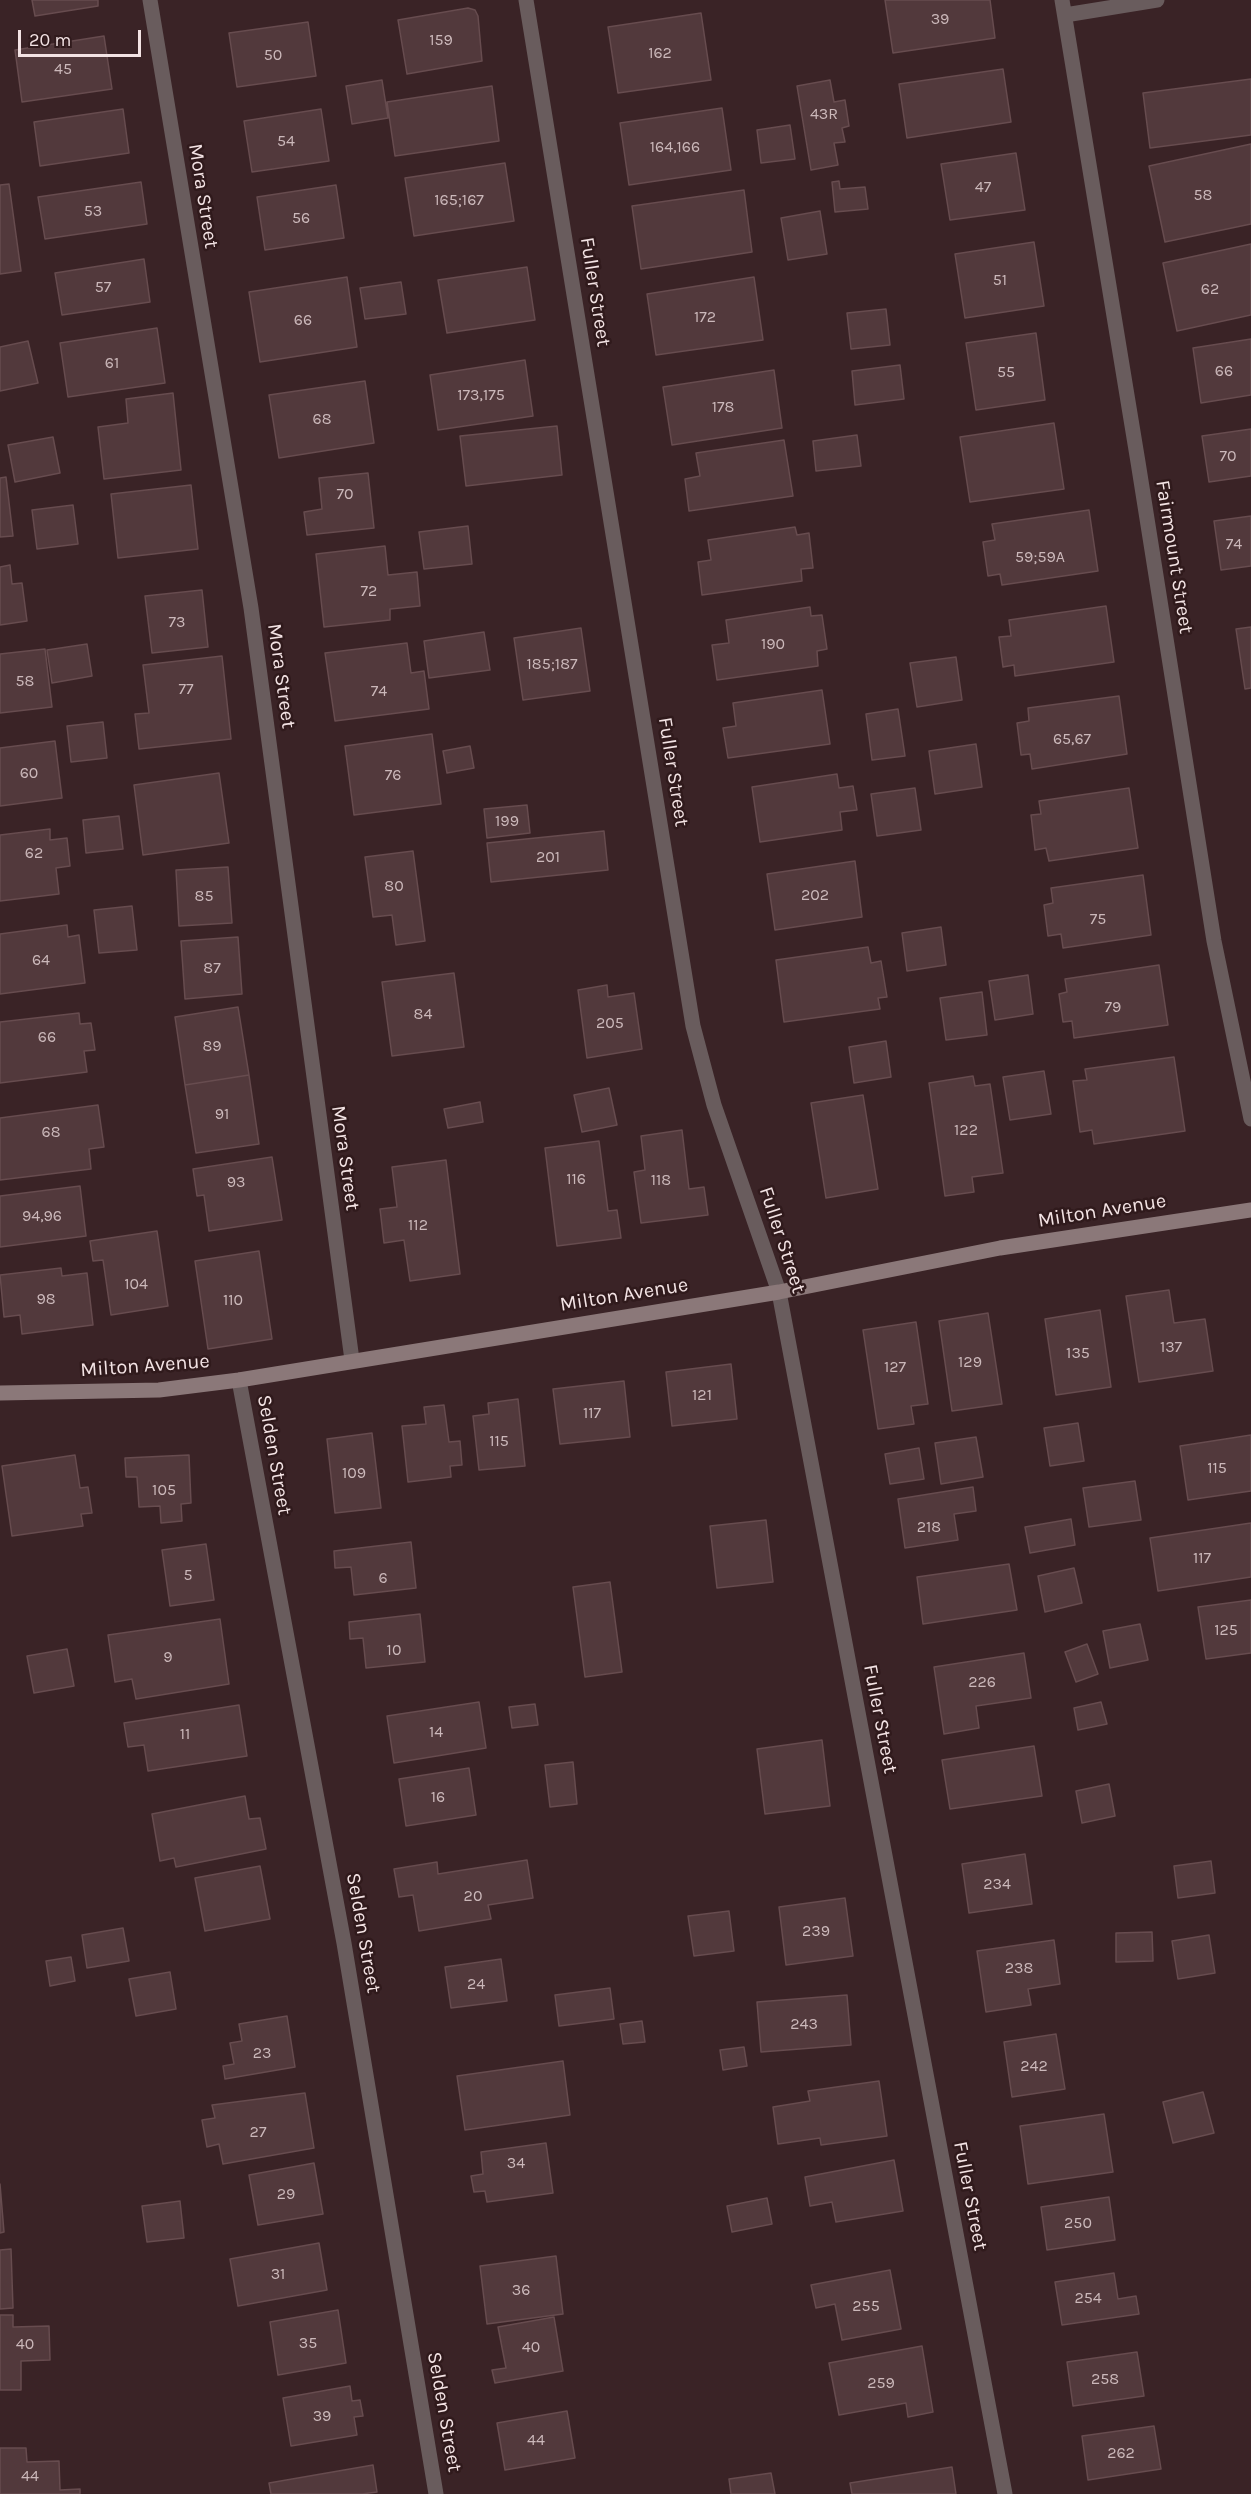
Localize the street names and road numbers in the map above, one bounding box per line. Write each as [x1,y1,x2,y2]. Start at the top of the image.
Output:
street label: Mora Street [183,142,223,250]
street label: Fuller Street [575,236,615,348]
street label: Fairmount Street [1150,478,1198,636]
street label: Mora Street [262,622,300,730]
street label: Fuller Street [653,716,693,828]
street label: Mora Street [326,1104,364,1212]
street label: Fuller Street [754,1184,810,1296]
street label: Milton Avenue [1036,1189,1168,1233]
street label: Milton Avenue [558,1273,690,1317]
street label: Milton Avenue [80,1350,210,1382]
street label: Selden Street [252,1393,296,1517]
street label: Fuller Street [858,1662,902,1776]
street label: Selden Street [341,1871,385,1995]
street label: Fuller Street [948,2139,992,2253]
street label: Selden Street [422,2350,466,2474]

